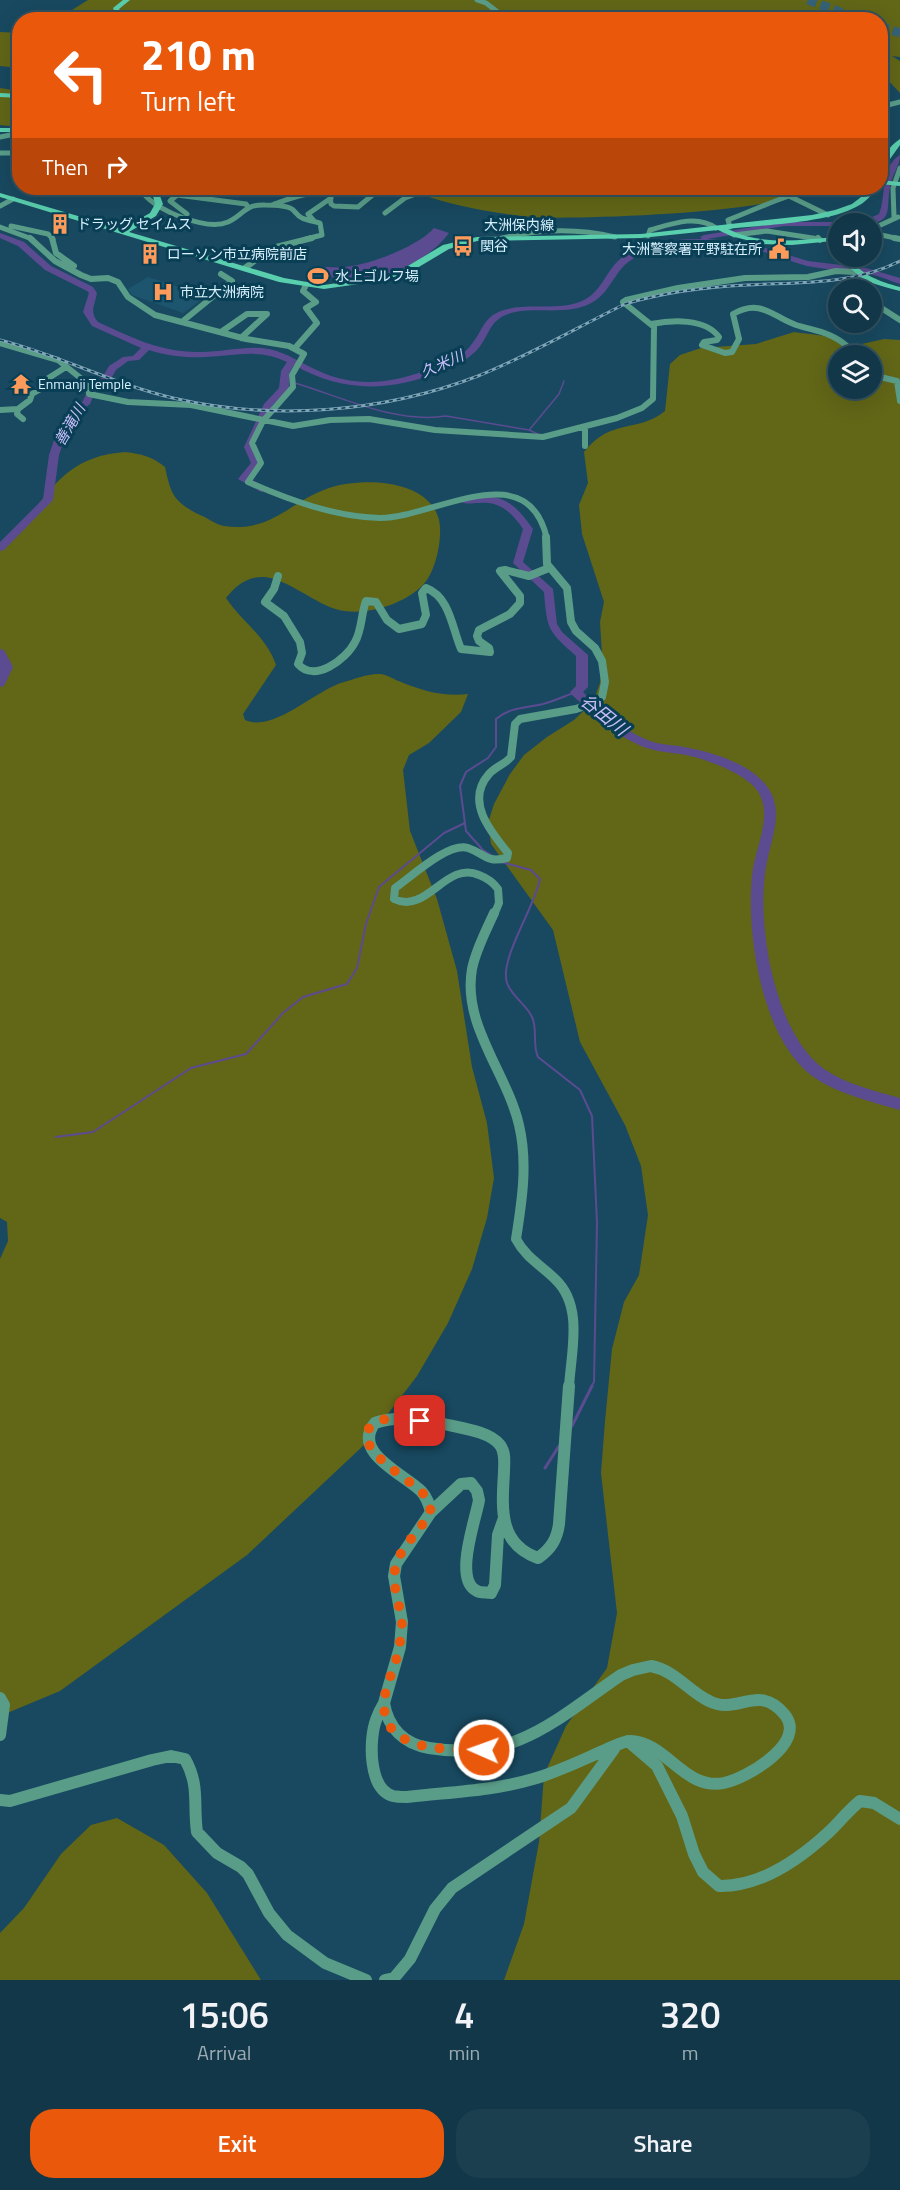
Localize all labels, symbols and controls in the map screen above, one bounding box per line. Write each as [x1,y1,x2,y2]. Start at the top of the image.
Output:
text: 210 m [141,22,256,86]
icon: left [42,36,120,114]
text: Turn left [141,80,235,121]
text: Then [42,150,88,184]
icon: right [100,150,133,183]
building icon: ドラッグ セイムス [48,212,72,236]
place label: ドラッグ セイムス [77,213,192,234]
map controls [828,213,882,399]
button: sound [828,213,882,267]
street label: 大洲保内線 [484,214,554,235]
bus stop icon: 関谷 [451,234,475,258]
place label: 関谷 [480,235,508,256]
public building icon: 大洲警察署平野駐在所 [767,237,791,261]
place label: 大洲警察署平野駐在所 [622,238,762,259]
building icon: ローソン市立病院前店 [138,242,162,266]
place label: ローソン市立病院前店 [167,243,307,264]
sports icon: 水上ゴルフ場 [306,264,330,288]
place label: 水上ゴルフ場 [335,265,419,286]
button: search [828,279,882,333]
hospital icon: 市立大洲病院 [151,280,175,304]
place label: 市立大洲病院 [180,281,264,302]
water label: 久米川 [417,343,469,383]
button: layers [828,345,882,399]
temple icon: Enmanji Temple [9,372,33,396]
place label: Enmanji Temple [38,373,131,394]
water label: 善滝川 [48,398,92,450]
water label: 谷田川 [575,687,635,743]
pin [394,1395,445,1446]
icon: arrive [403,1404,436,1437]
position arrow [452,1718,516,1782]
text: 15:06 [180,1987,269,2042]
text: 4 [454,1987,474,2042]
text: 320 [660,1987,720,2042]
text: Arrival [197,2037,251,2068]
text: min [448,2037,480,2068]
text: m [682,2037,698,2068]
button: Exit [30,2109,444,2178]
button: Share [456,2109,870,2178]

